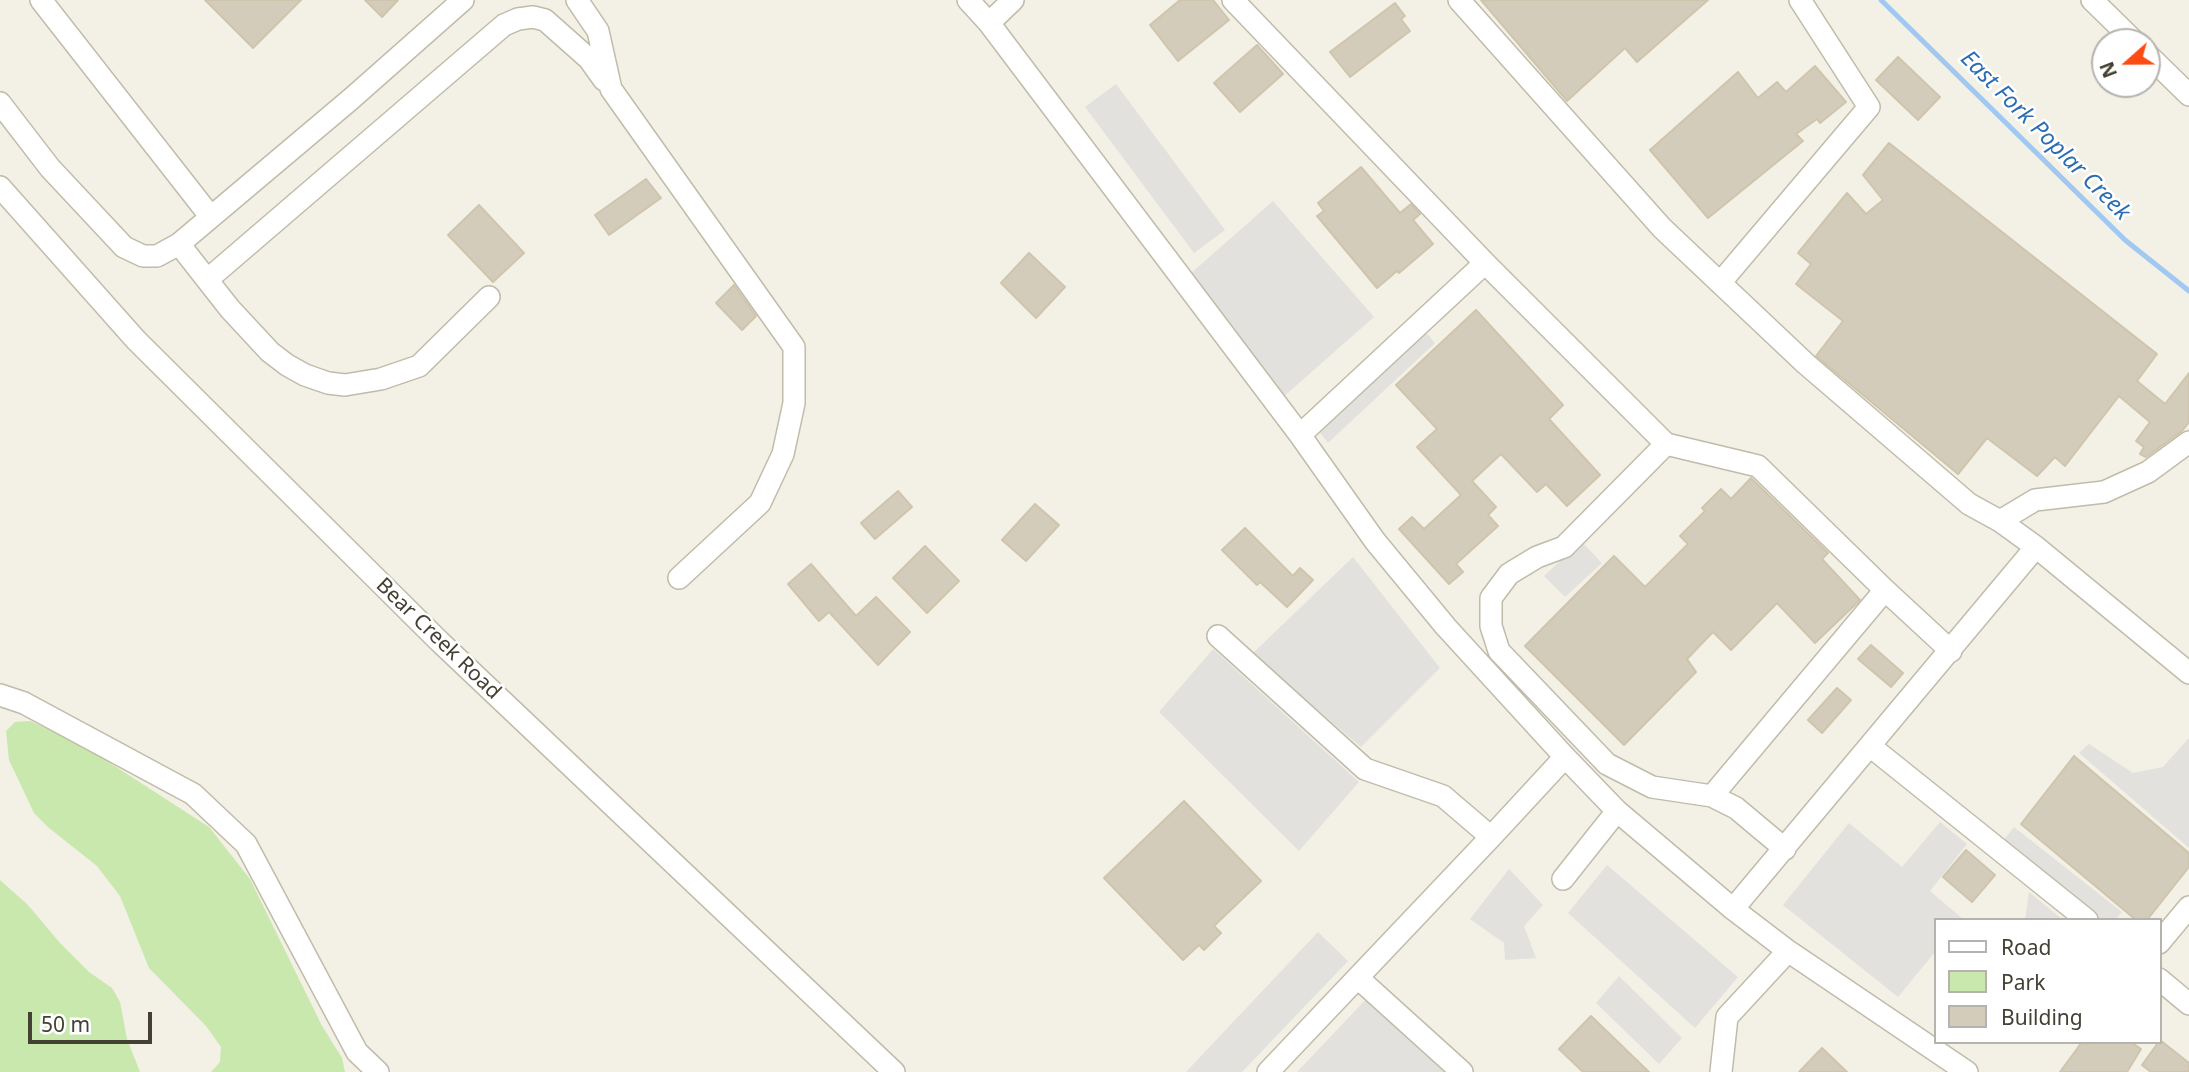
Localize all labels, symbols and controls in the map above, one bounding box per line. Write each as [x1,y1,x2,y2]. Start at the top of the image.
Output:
north arrow [2091,28,2161,98]
water label: East Fork Poplar Creek [1954,45,2136,227]
text: N [2093,58,2123,82]
street label: Bear Creek Road [370,573,506,705]
legend [1934,918,2161,1044]
text: Road [2001,933,2051,961]
text: Park [2001,968,2045,996]
scale bar [32,998,156,1042]
text: Building [2001,1003,2083,1031]
text: 50 m [41,1010,90,1038]

